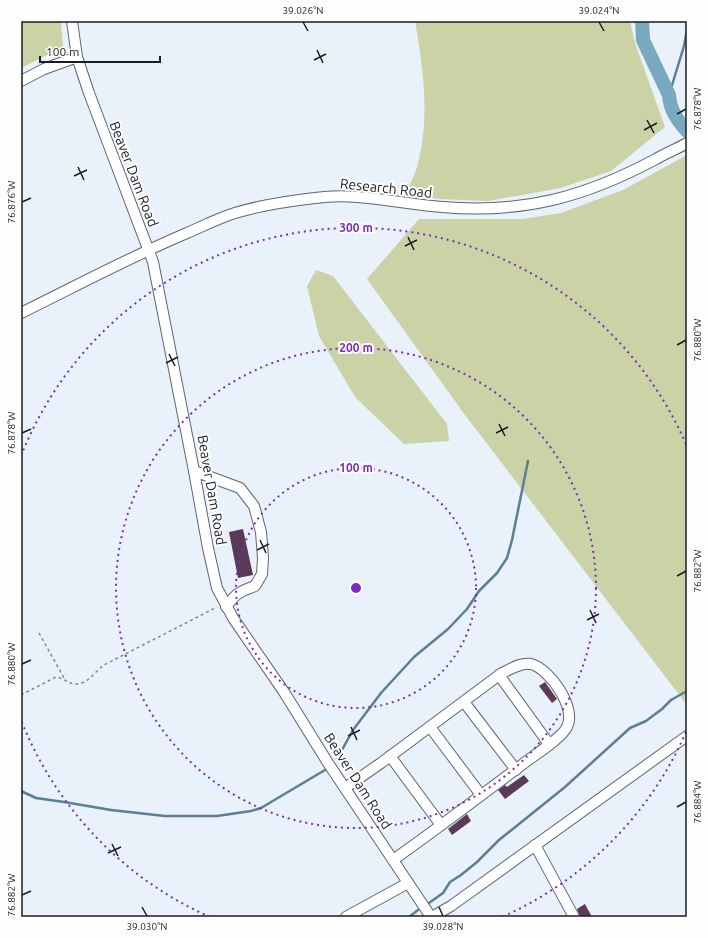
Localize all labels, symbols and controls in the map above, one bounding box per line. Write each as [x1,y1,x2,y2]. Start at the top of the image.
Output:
text: 39.026°N [282,5,324,16]
text: 39.024°N [578,5,620,16]
scale bar [40,38,160,64]
text: 100 m [46,45,79,58]
text: 76.878°W [692,87,703,131]
street label: Beaver Dam Road [107,119,161,229]
street label: Research Road [339,175,433,201]
text: 76.876°W [6,180,17,224]
text: 300 m [339,221,373,234]
text: 76.880°W [692,318,703,362]
text: 200 m [339,341,373,354]
text: 76.878°W [6,411,17,455]
street label: Beaver Dam Road [194,434,230,546]
text: 100 m [339,461,373,474]
text: 76.882°W [692,549,703,593]
centre of rings [349,581,363,595]
text: 76.880°W [6,642,17,686]
street label: Beaver Dam Road [321,730,395,832]
text: 76.884°W [692,780,703,824]
text: 76.882°W [6,873,17,917]
text: 39.030°N [126,921,168,932]
text: 39.028°N [422,921,464,932]

